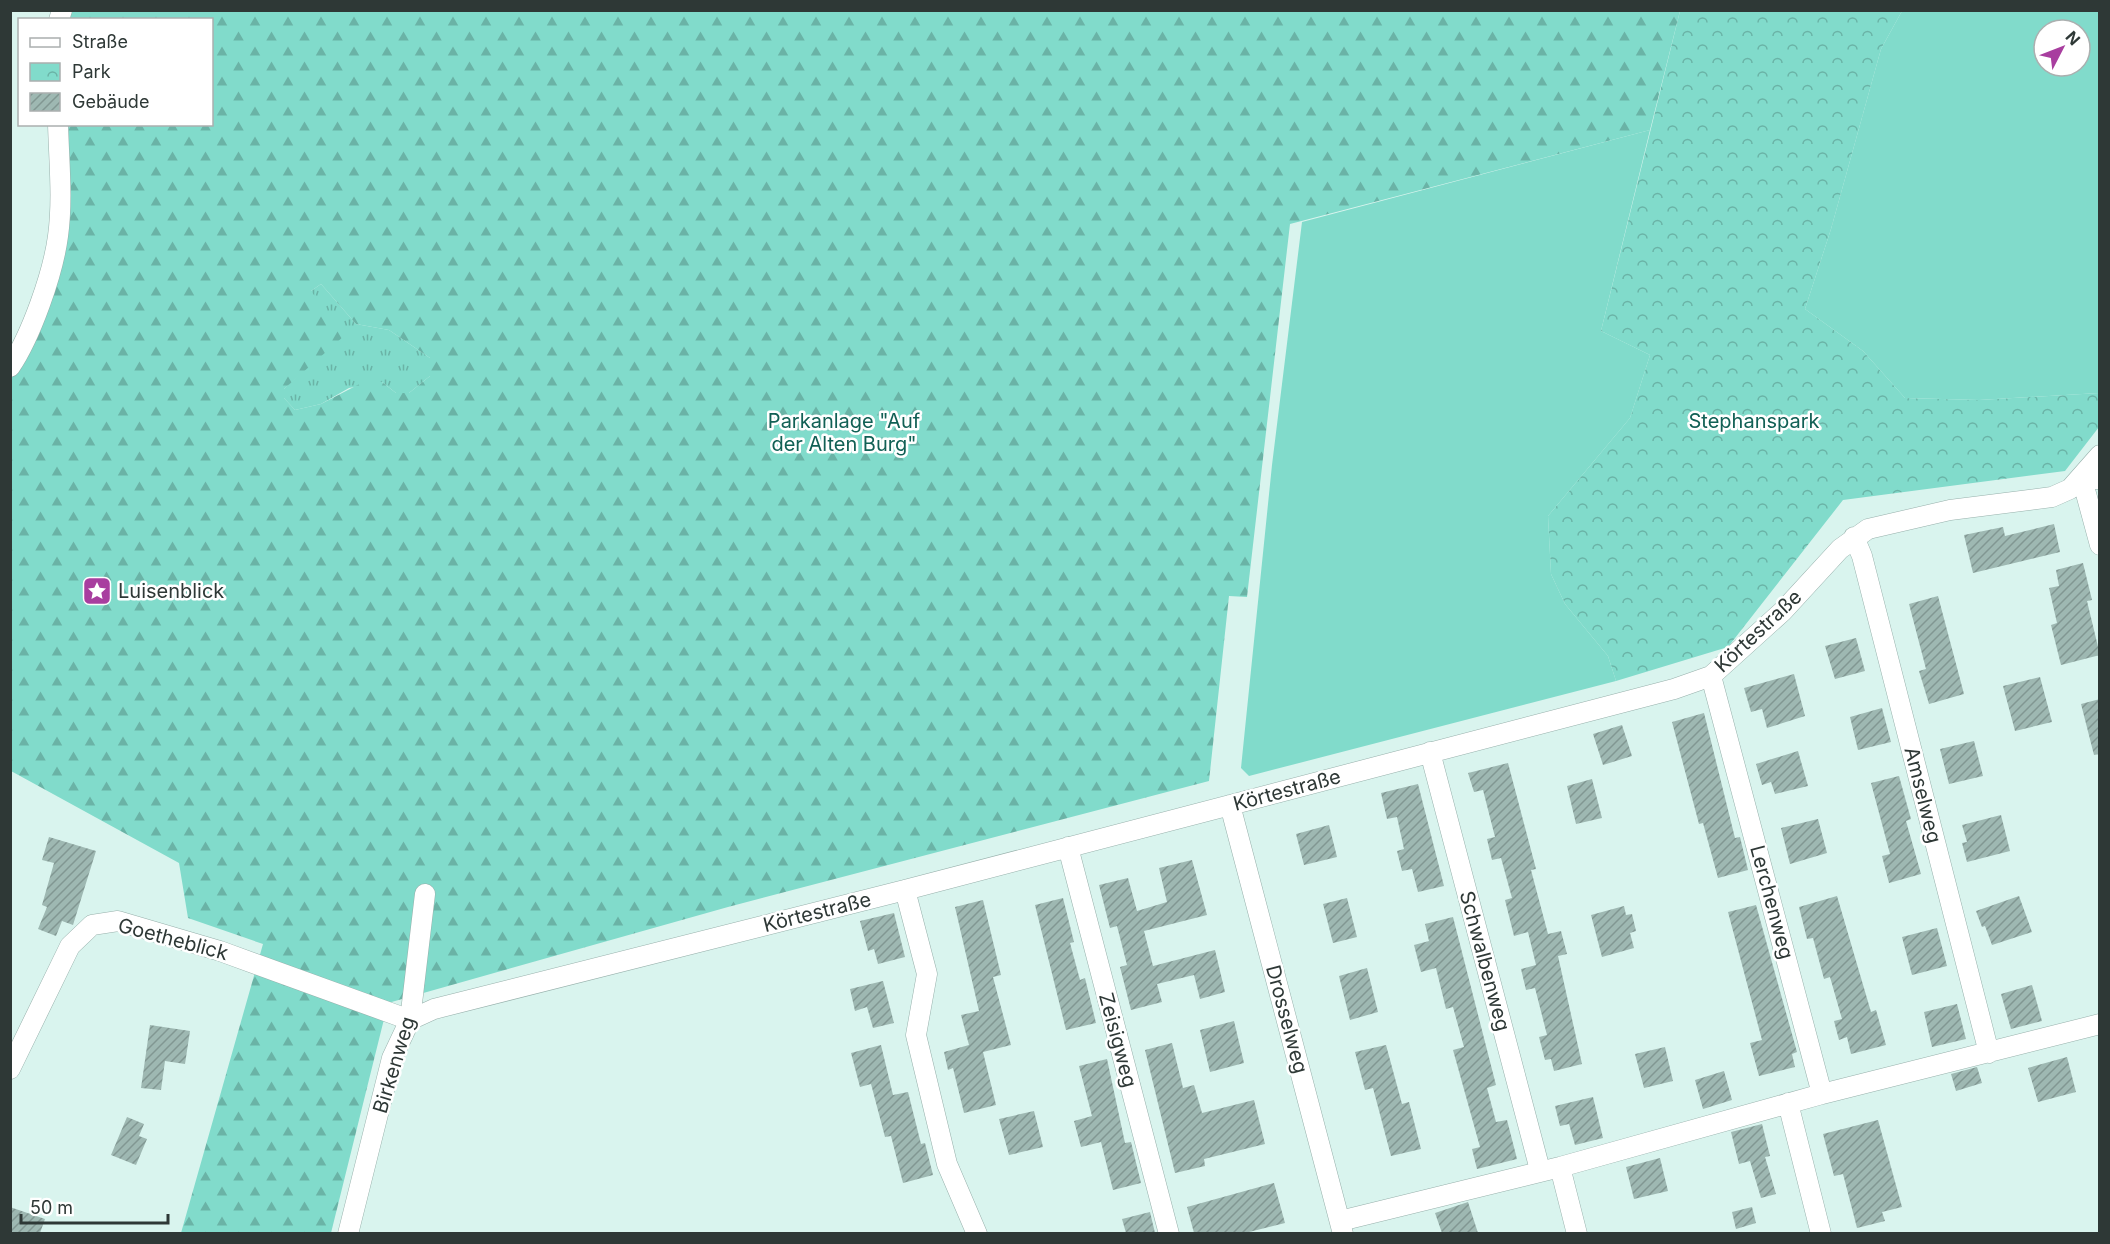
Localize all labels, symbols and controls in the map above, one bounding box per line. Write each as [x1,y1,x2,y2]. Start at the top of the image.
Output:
legend [18,18,213,126]
north arrow [2032,18,2092,78]
text: N [2062,27,2085,49]
text: Straße [72,31,128,52]
text: Park [72,61,111,82]
text: Gebäude [72,91,149,112]
park label: Parkanlage "Auf der Alten Burg" [768,409,921,456]
park label: Stephanspark [1688,409,1820,433]
place icon: Luisenblick [81,575,113,607]
place label: Luisenblick [118,579,224,603]
street label: Körtestraße [1709,585,1807,677]
street label: Amselweg [1899,744,1947,846]
street label: Körtestraße [1231,764,1343,816]
street label: Lerchenweg [1745,842,1799,962]
street label: Körtestraße [761,887,873,937]
street label: Schwalbenweg [1455,888,1515,1034]
street label: Goetheblick [115,913,231,965]
street label: Drosselweg [1261,962,1313,1076]
street label: Zeisigweg [1094,990,1142,1090]
street label: Birkenweg [368,1014,420,1116]
scale bar [21,1187,168,1225]
text: 50 m [30,1197,73,1218]

